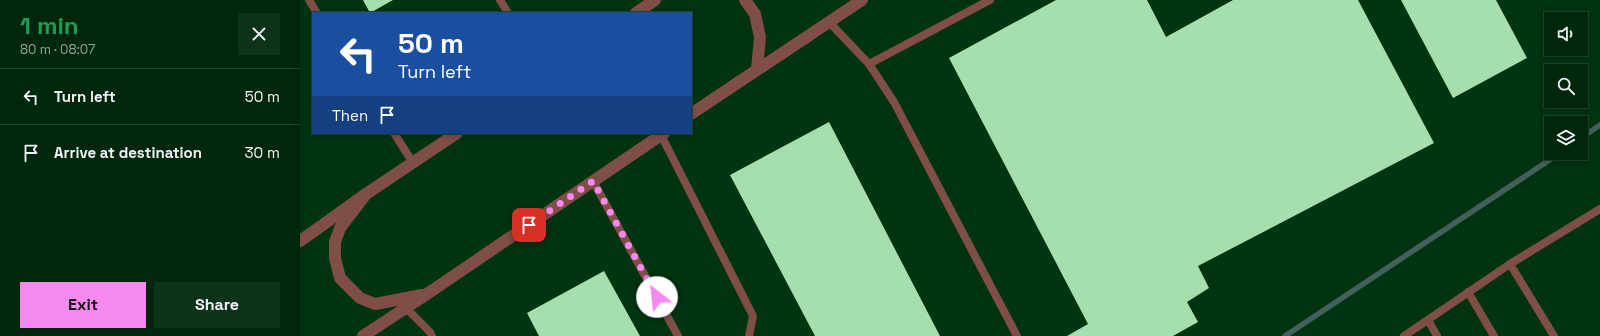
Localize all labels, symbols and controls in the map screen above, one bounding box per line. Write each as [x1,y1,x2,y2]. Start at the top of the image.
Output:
text: 1 min [20,10,79,41]
map controls [1544,12,1588,160]
button: sound [1544,12,1588,56]
button: close [238,13,280,55]
text: 50 m [398,25,464,61]
icon: left [332,28,384,80]
text: 80 m · 08:07 [20,41,95,58]
text: Turn left [398,60,471,83]
button: search [1544,64,1588,108]
icon: left [20,86,42,108]
text: Turn left [54,87,116,106]
text: 50 m [245,87,280,106]
icon: arrive [376,104,398,126]
text: Then [332,106,368,125]
button: layers [1544,116,1588,160]
icon: arrive [20,142,42,164]
text: Arrive at destination [54,143,202,162]
text: 30 m [245,143,280,162]
pin [512,208,546,242]
icon: arrive [518,214,540,236]
position arrow [636,276,678,318]
button: Exit [20,282,146,328]
button: Share [154,282,280,328]

